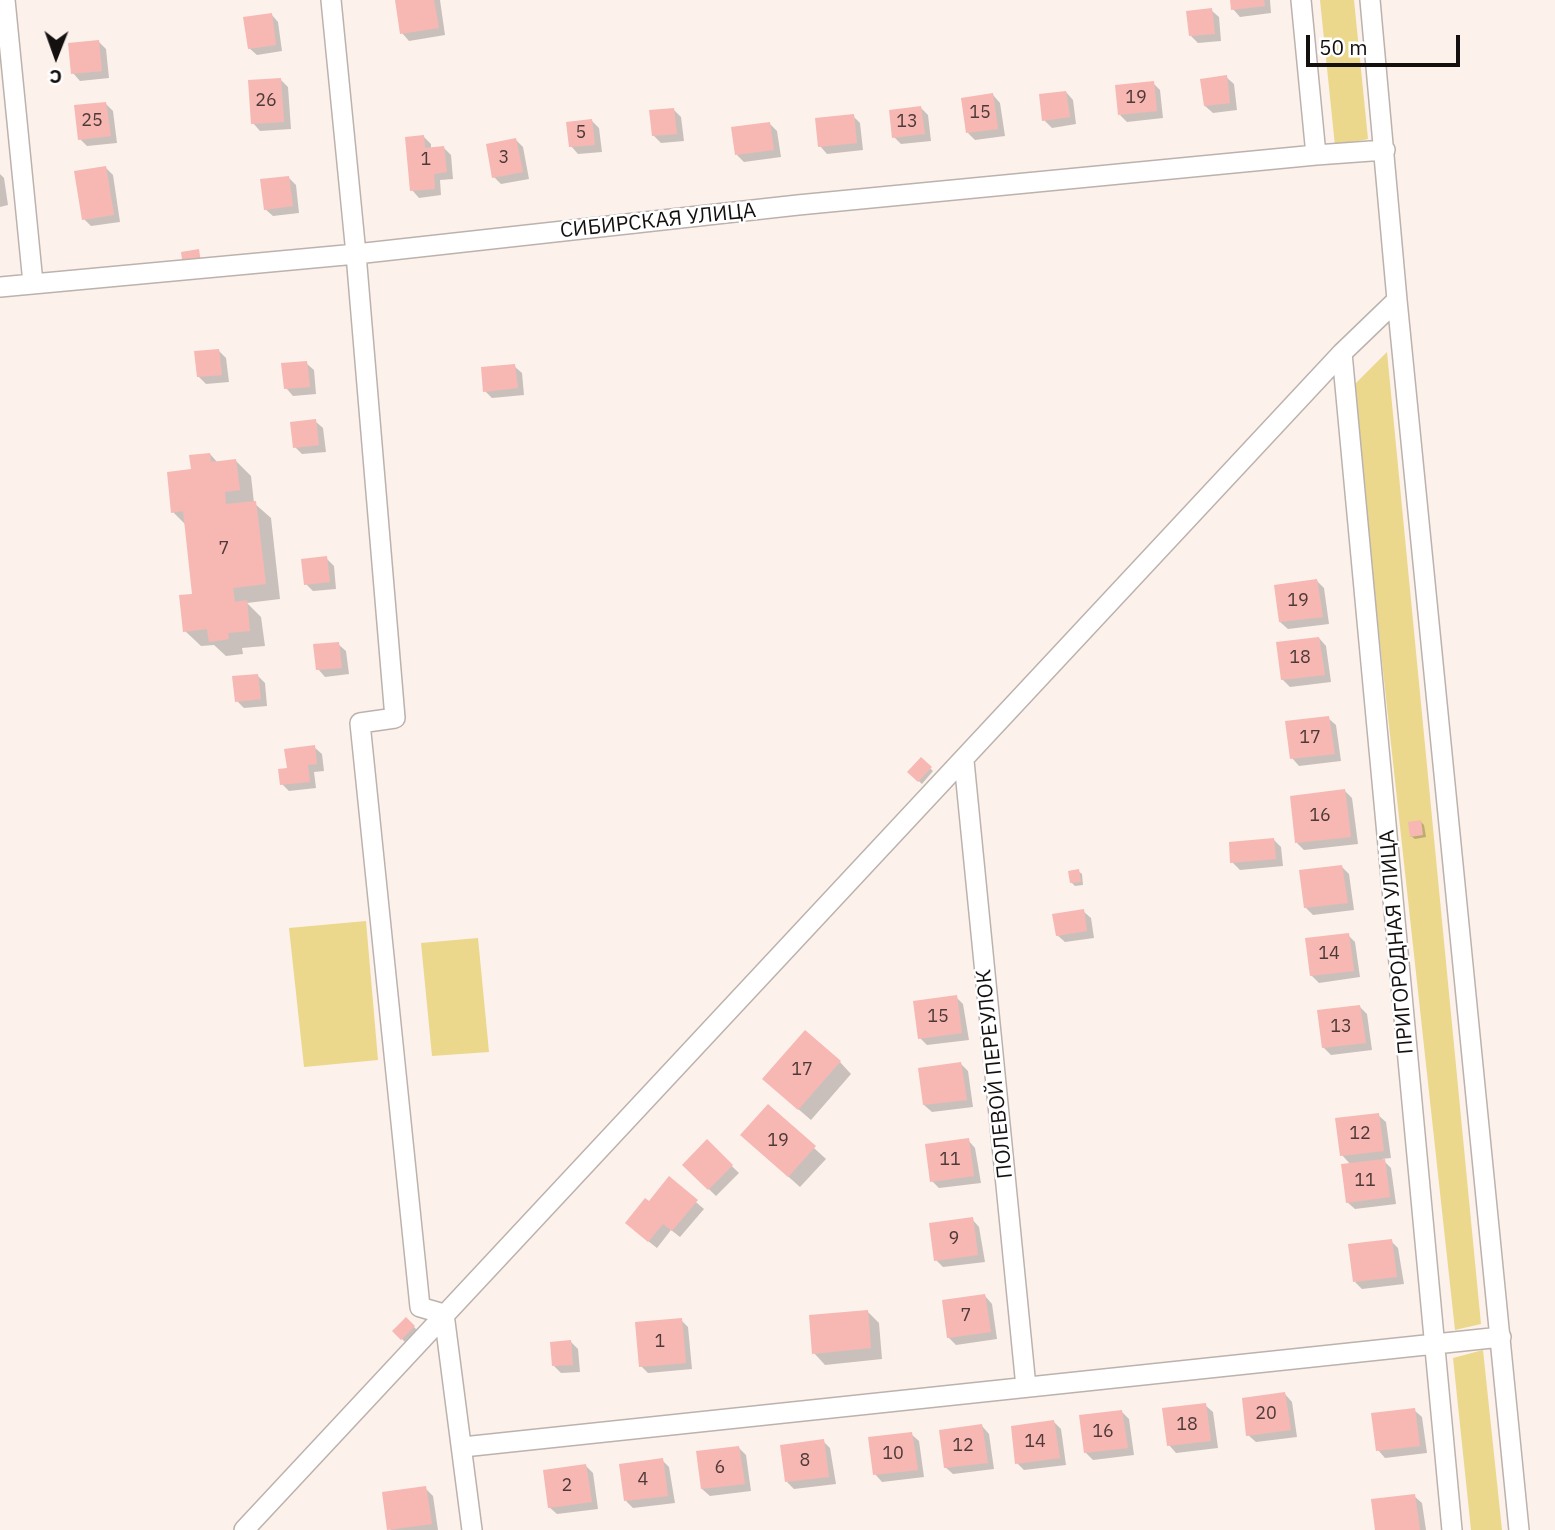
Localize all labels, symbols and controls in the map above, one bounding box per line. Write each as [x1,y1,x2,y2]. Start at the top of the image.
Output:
north arrow [21,21,91,91]
scale bar [1310,21,1464,65]
text: 50 m [1319,33,1368,61]
text: С [49,65,62,89]
house number: 19 [1125,87,1147,109]
house number: 26 [255,90,277,112]
house number: 15 [969,102,991,124]
house number: 25 [81,110,103,132]
house number: 13 [896,111,918,133]
house number: 5 [576,122,586,144]
house number: 3 [499,147,509,169]
house number: 1 [421,149,431,171]
street label: СИБИРСКАЯ УЛИЦА [559,198,757,244]
house number: 7 [219,538,229,560]
house number: 19 [1287,590,1309,612]
house number: 18 [1289,647,1311,669]
house number: 17 [1299,727,1321,749]
house number: 16 [1309,805,1331,827]
street label: ПРИГОРОДНАЯ УЛИЦА [1375,829,1419,1055]
house number: 14 [1318,943,1340,965]
street label: ПОЛЕВОЙ ПЕРЕУЛОК [971,968,1019,1180]
house number: 15 [927,1006,949,1028]
house number: 13 [1330,1016,1352,1038]
house number: 17 [791,1059,813,1081]
house number: 12 [1349,1123,1371,1145]
house number: 19 [767,1130,789,1152]
house number: 11 [939,1149,961,1171]
house number: 11 [1354,1170,1376,1192]
house number: 9 [949,1228,959,1250]
house number: 7 [961,1305,971,1327]
house number: 1 [655,1331,665,1353]
house number: 20 [1255,1403,1277,1425]
house number: 18 [1176,1414,1198,1436]
house number: 16 [1092,1421,1114,1443]
house number: 14 [1024,1431,1046,1453]
house number: 12 [952,1435,974,1457]
house number: 10 [882,1443,904,1465]
house number: 8 [800,1450,810,1472]
house number: 6 [715,1457,725,1479]
house number: 4 [638,1469,648,1491]
house number: 2 [562,1475,572,1497]

